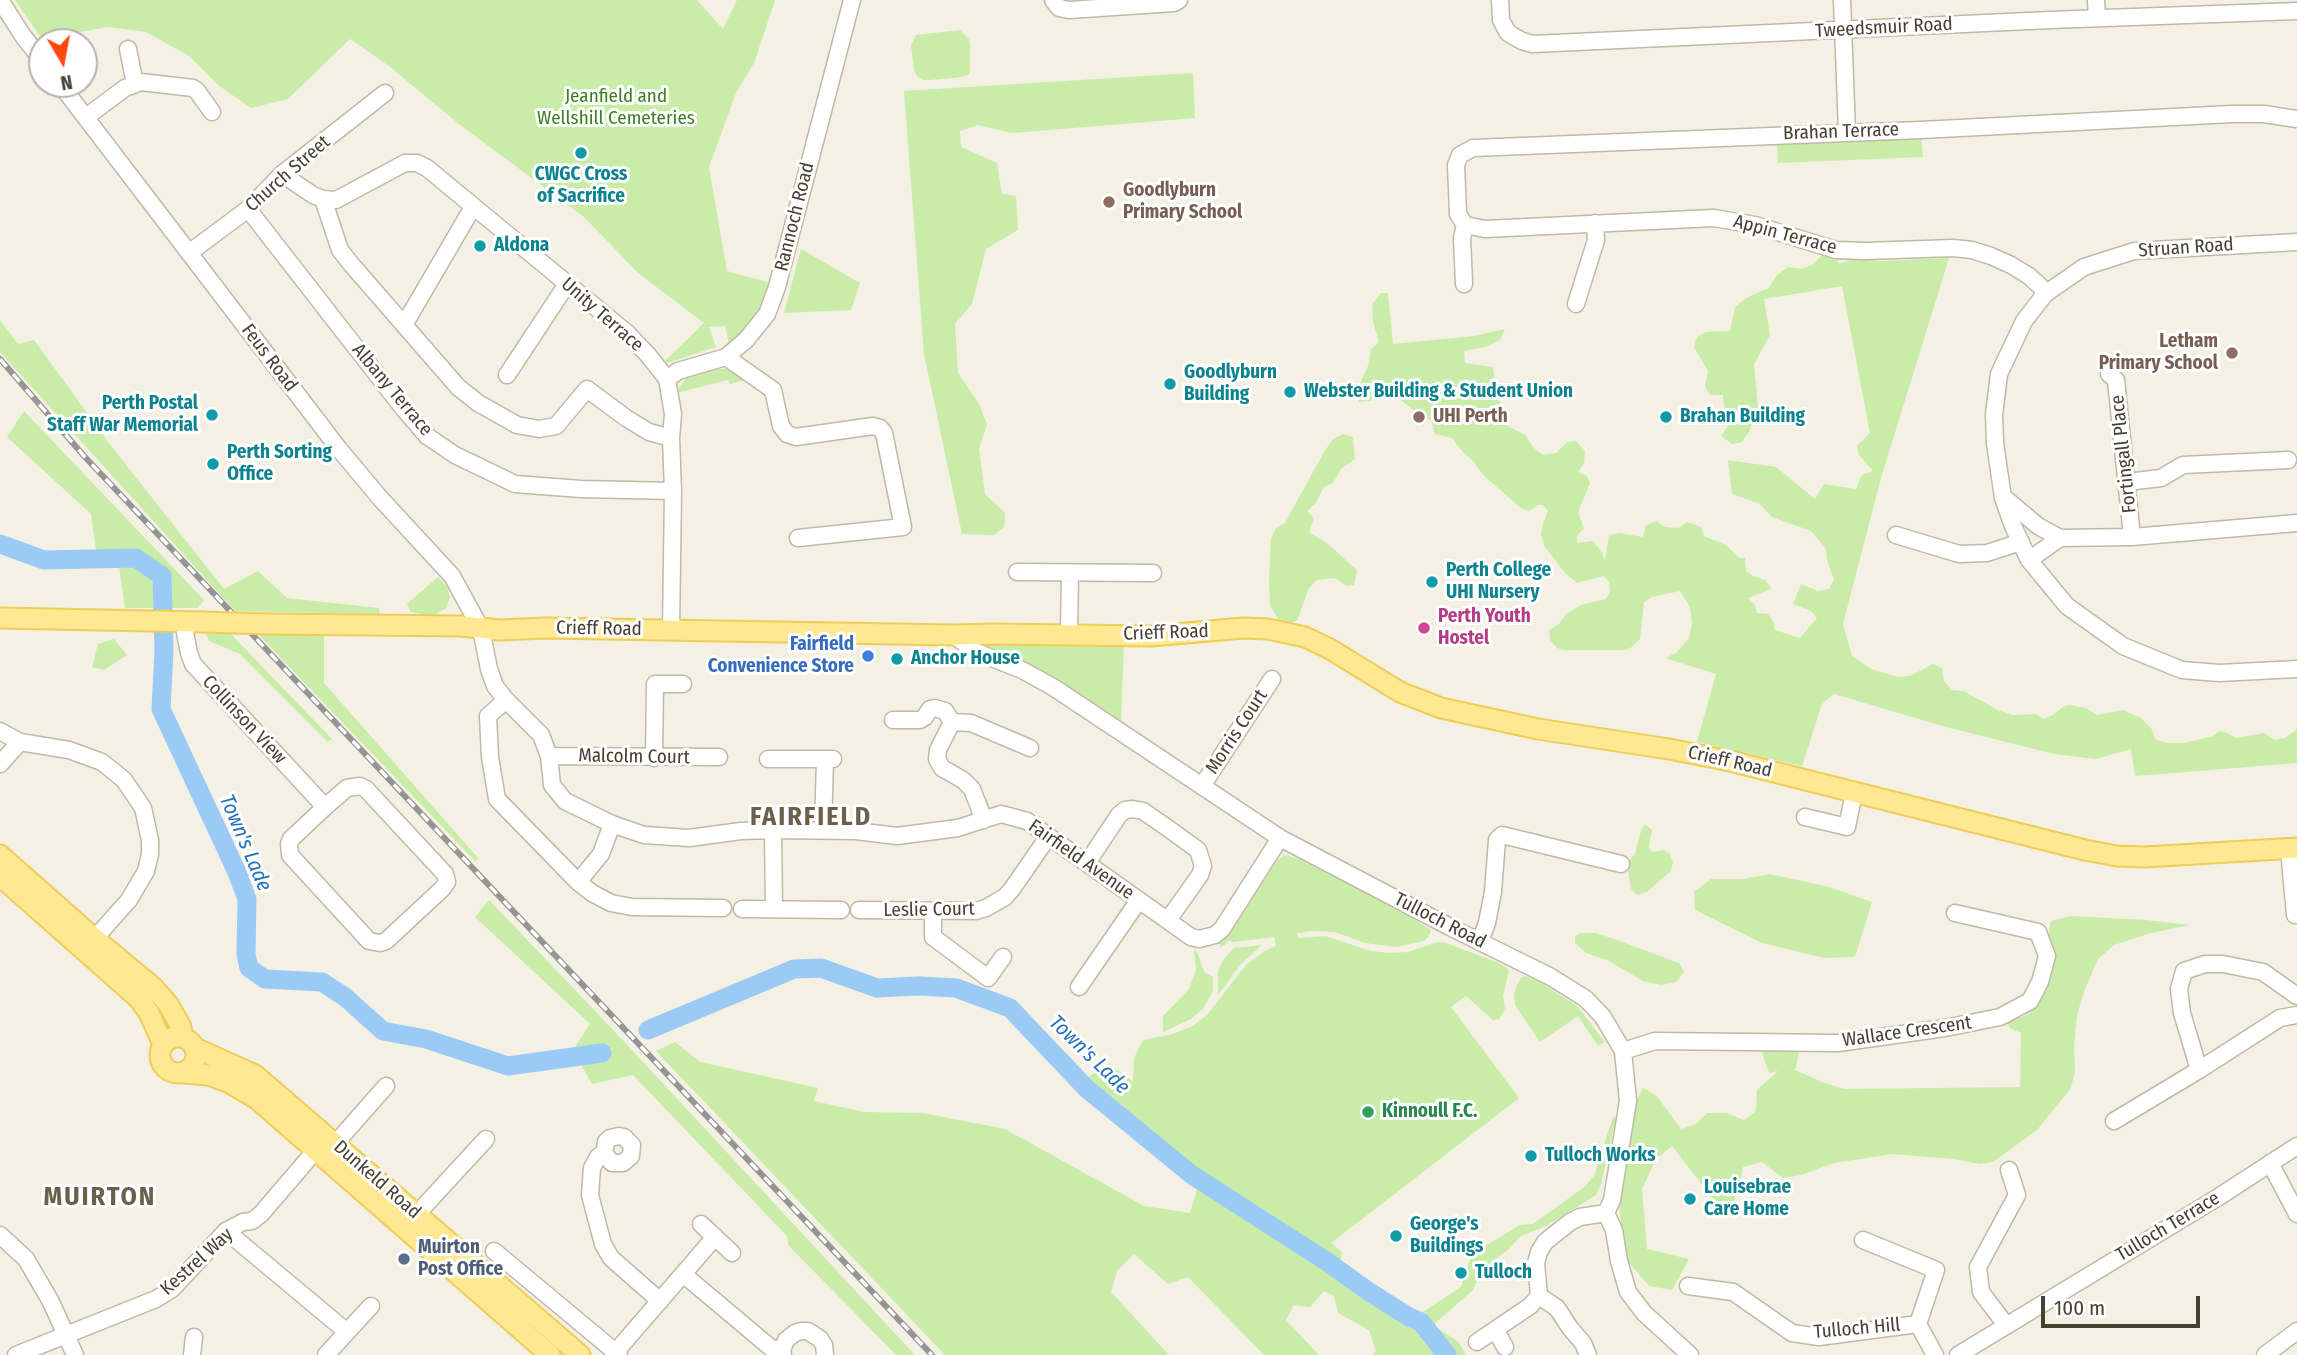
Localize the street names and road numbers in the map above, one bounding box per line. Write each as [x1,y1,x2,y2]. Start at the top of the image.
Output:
street label: Tweedsmuir Road [1815,13,1953,43]
street label: Brahan Terrace [1783,119,1899,145]
street label: Church Street [241,131,335,217]
street label: Rannoch Road [770,160,820,274]
street label: Appin Terrace [1731,210,1839,260]
street label: Struan Road [2138,233,2234,263]
street label: Unity Terrace [556,273,648,357]
street label: Feus Road [236,320,302,396]
street label: Albany Terrace [347,339,437,441]
street label: Fortingall Place [2106,394,2142,514]
street label: Crieff Road [556,617,642,641]
street label: Crieff Road [1123,620,1209,646]
street label: Collinson View [197,671,291,769]
street label: Morris Court [1201,685,1273,779]
street label: Crieff Road [1686,741,1774,783]
street label: Malcolm Court [578,745,690,769]
street label: Fairfield Avenue [1024,815,1138,905]
street label: Tulloch Road [1390,888,1490,954]
street label: Leslie Court [883,898,975,922]
street label: Wallace Crescent [1841,1012,1973,1052]
street label: Dunkeld Road [329,1136,425,1224]
street label: Tulloch Terrace [2112,1187,2224,1267]
street label: Kestrel Way [156,1224,238,1300]
street label: Tulloch Hill [1813,1314,1901,1344]

